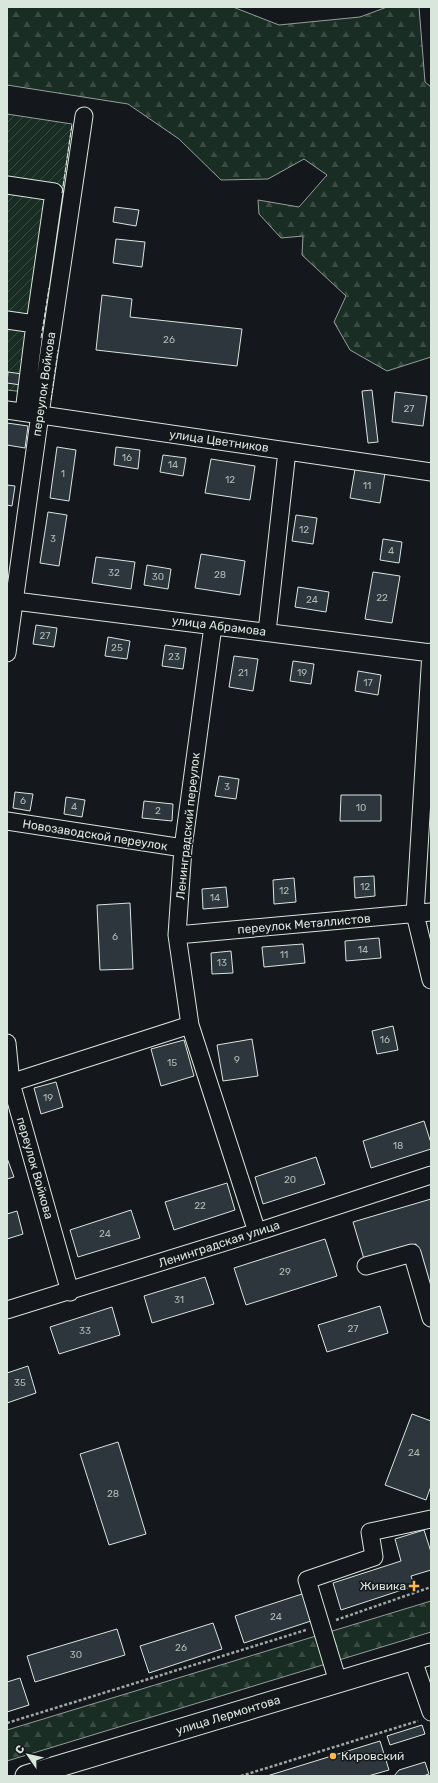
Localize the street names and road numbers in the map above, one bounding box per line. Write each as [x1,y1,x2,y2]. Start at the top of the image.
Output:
street label: переулок Войкова [30,331,58,437]
street label: улица Цветников [168,427,270,455]
street label: улица Абрамова [171,613,267,639]
street label: Ленинградский переулок [173,751,203,900]
street label: Новозаводской переулок [22,817,169,853]
street label: переулок Металлистов [237,911,371,937]
street label: переулок Войкова [14,1115,56,1221]
street label: Ленинградская улица [156,1218,282,1270]
street label: улица Лермонтова [174,1692,282,1738]

